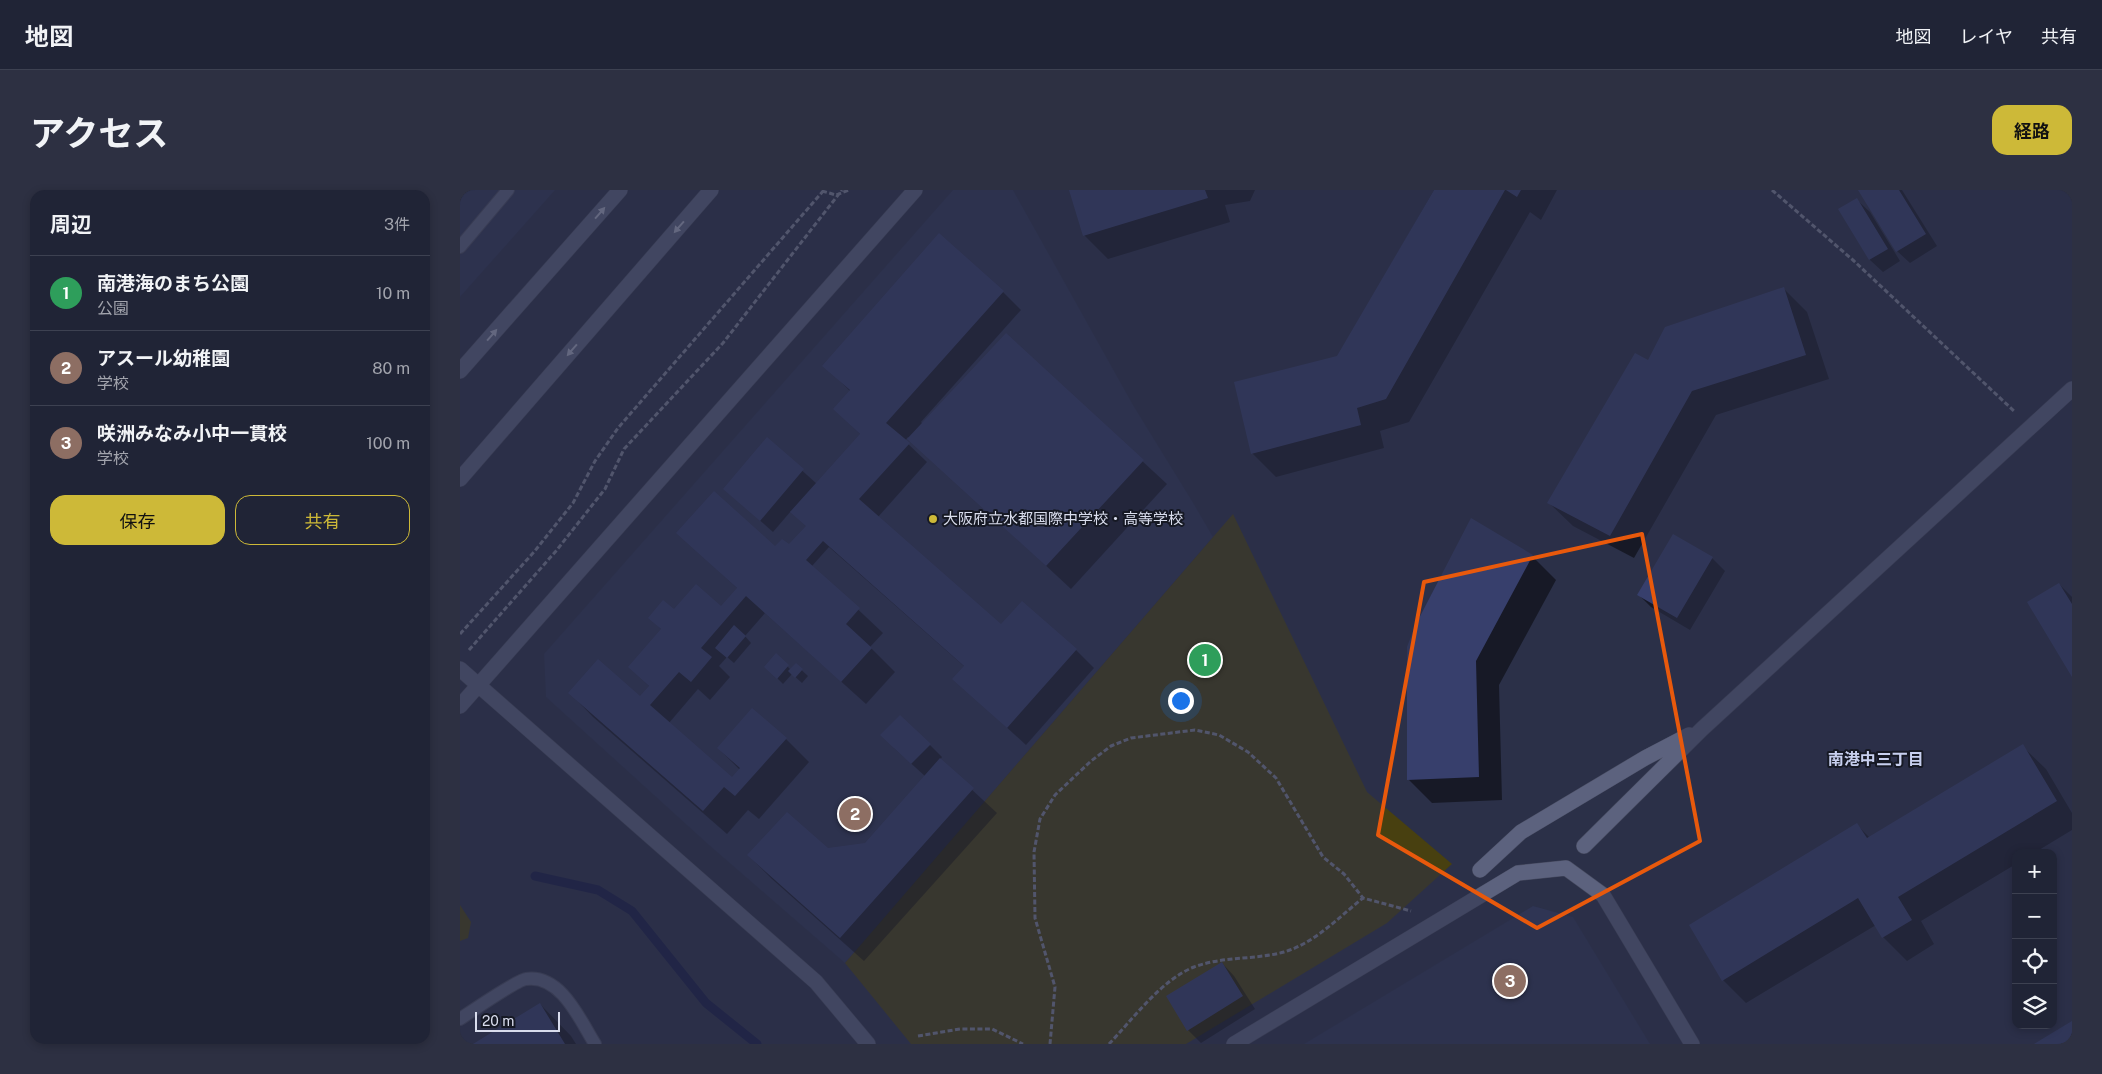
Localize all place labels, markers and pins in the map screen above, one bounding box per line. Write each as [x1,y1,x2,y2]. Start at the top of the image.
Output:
place label: 大阪府立水都国際中学校・高等学校 [943,510,1183,527]
marker: 大阪府立水都国際中学校・高等学校 [927,513,939,525]
pin: 1 [1189,641,1221,679]
pin: 2 [839,795,871,833]
pin: 3 [1494,962,1526,1000]

